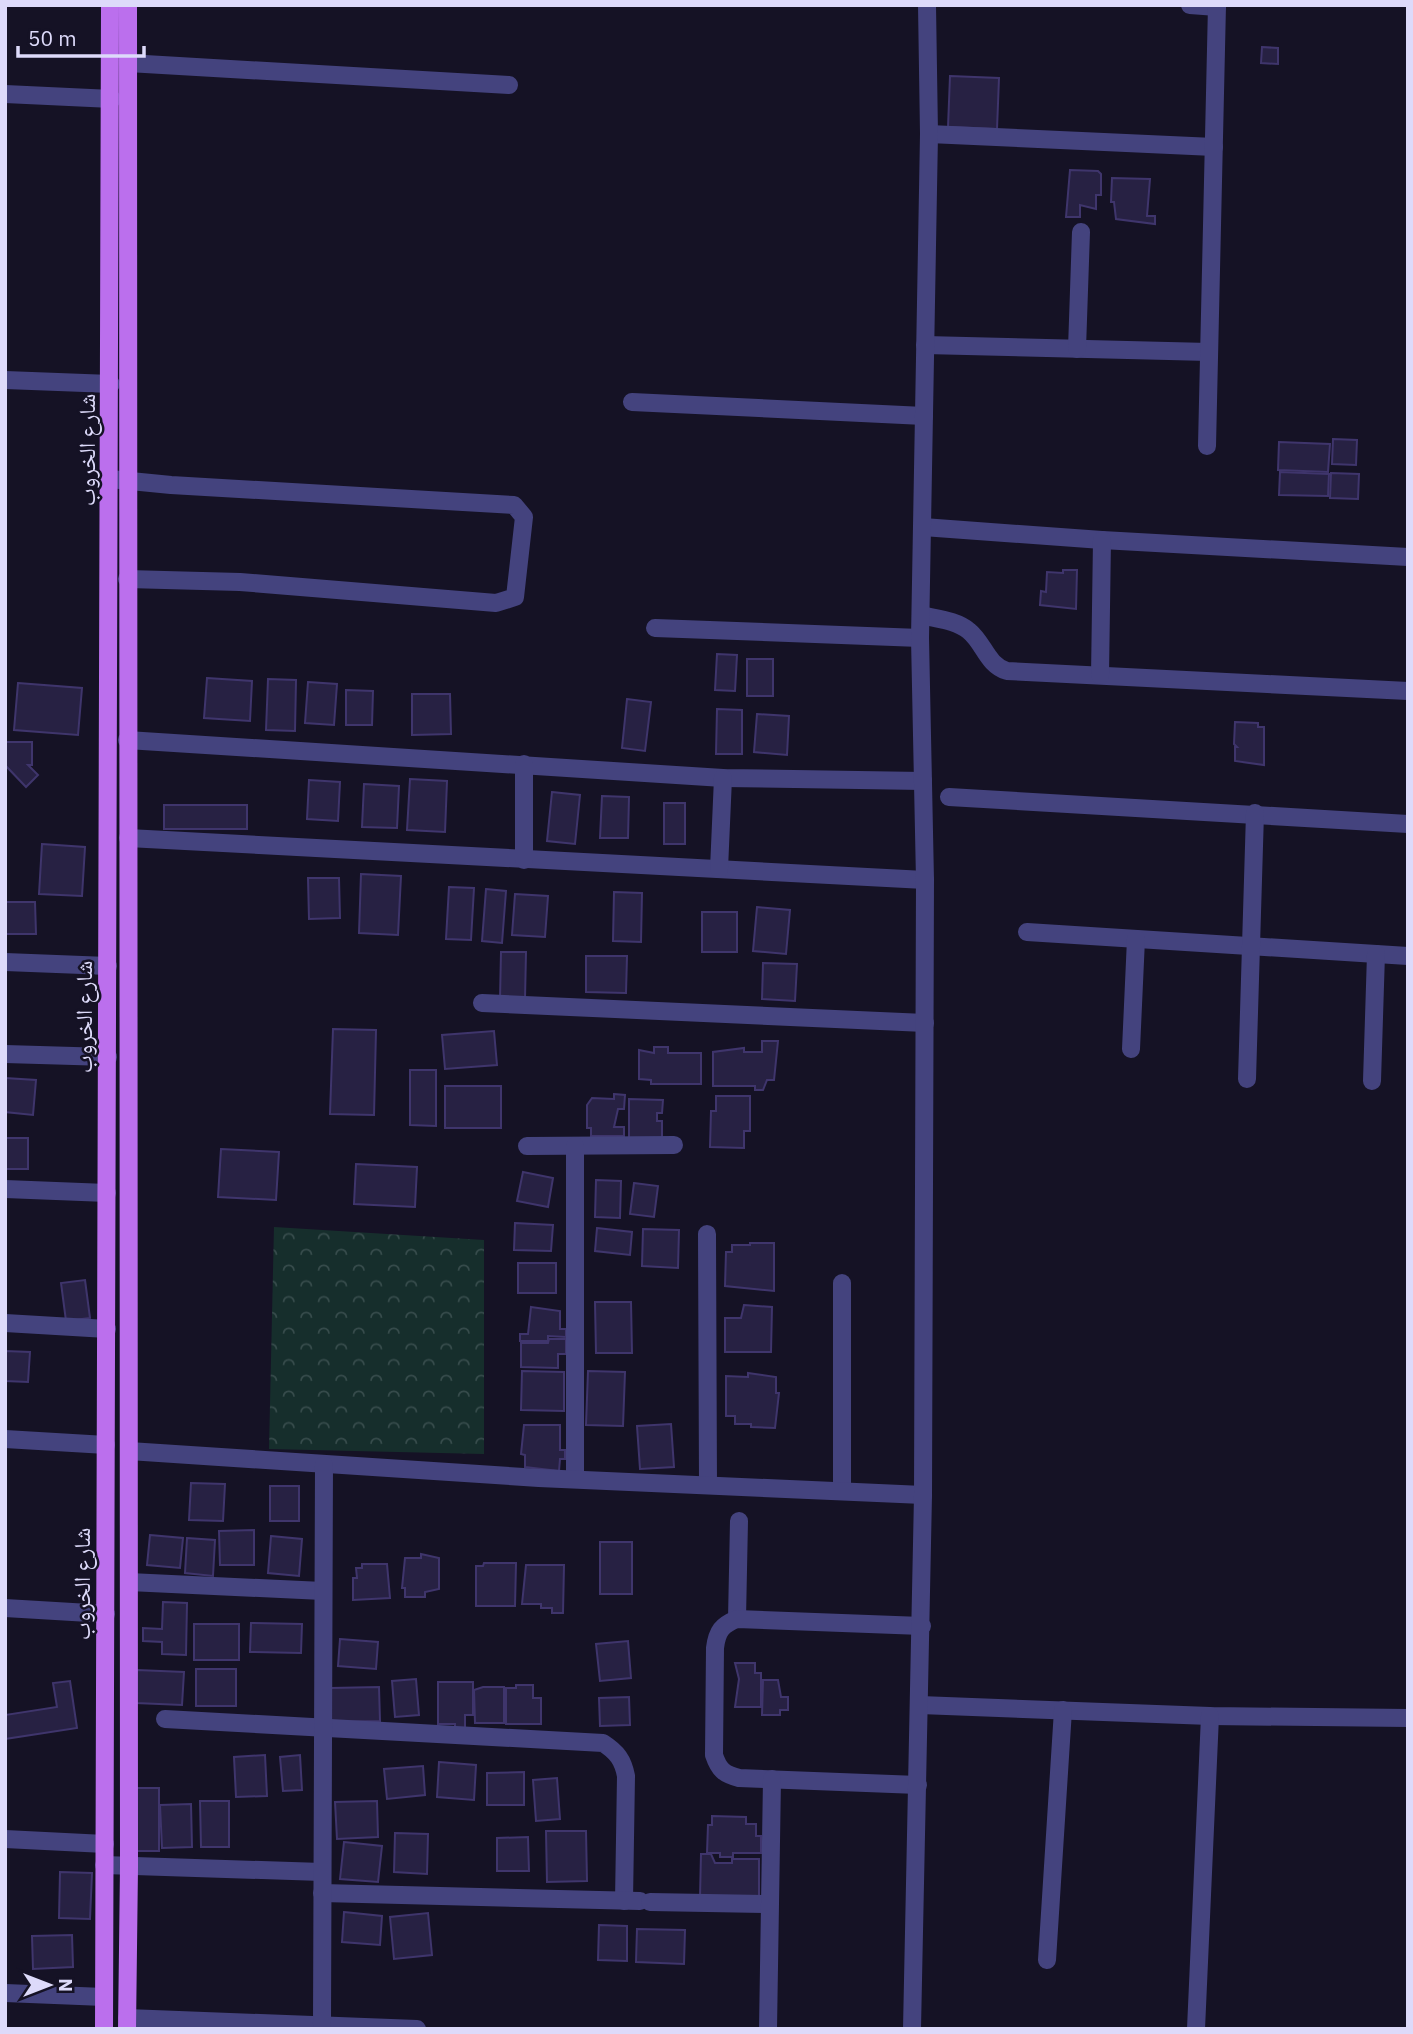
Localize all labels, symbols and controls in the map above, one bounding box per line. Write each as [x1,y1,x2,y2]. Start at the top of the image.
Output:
scale bar [18,14,144,58]
text: 50 m [28,24,77,52]
street label: شارع الخروب [71,394,102,506]
street label: شارع الخروب [68,961,99,1073]
street label: شارع الخروب [66,1528,97,1640]
north arrow [14,1950,84,2020]
text: N [54,1978,78,1992]

